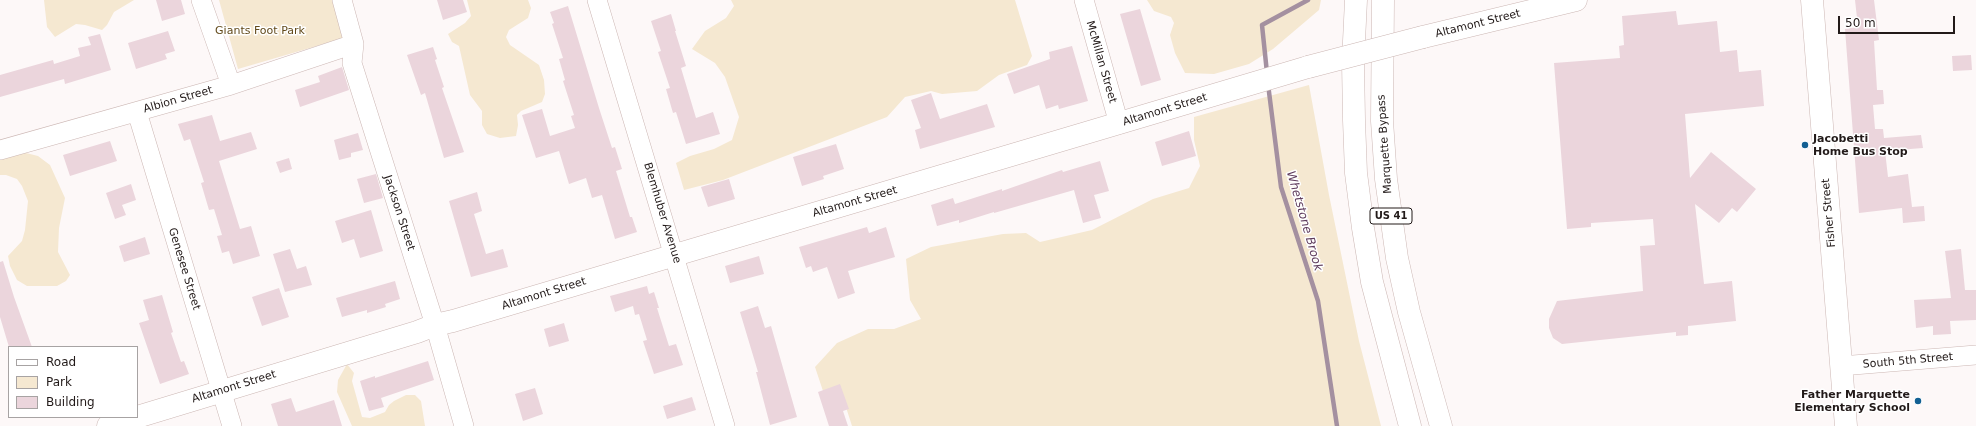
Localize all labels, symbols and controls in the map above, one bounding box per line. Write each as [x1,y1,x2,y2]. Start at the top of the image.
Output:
street label: Altamont Street [1434,7,1522,41]
scale bar [1840,8,1957,34]
text: 50 m [1845,16,1876,30]
street label: McMillan Street [1083,19,1119,105]
park label: Giants Foot Park [215,24,305,38]
street label: Albion Street [142,84,214,116]
street label: Altamont Street [1121,91,1209,129]
street label: Marquette Bypass [1375,94,1395,194]
place label: Jacobetti Home Bus Stop [1813,132,1908,158]
marker: Jacobetti Home Bus Stop [1800,140,1810,150]
street label: Blemhuber Avenue [640,161,684,265]
water label: Whetstone Brook [1283,169,1325,273]
street label: Jackson Street [381,174,417,252]
street label: Fisher Street [1819,178,1839,248]
street label: Altamont Street [811,184,899,220]
road number: US 41 [1370,208,1412,224]
street label: Genesee Street [165,226,203,312]
street label: Altamont Street [500,275,588,313]
legend [8,346,138,418]
street label: South 5th Street [1862,350,1954,372]
text: Road [46,355,76,369]
street label: Altamont Street [190,368,278,406]
text: Park [46,375,72,389]
place label: Father Marquette Elementary School [1794,388,1910,414]
text: Building [46,395,95,409]
marker: Father Marquette Elementary School [1913,396,1923,406]

